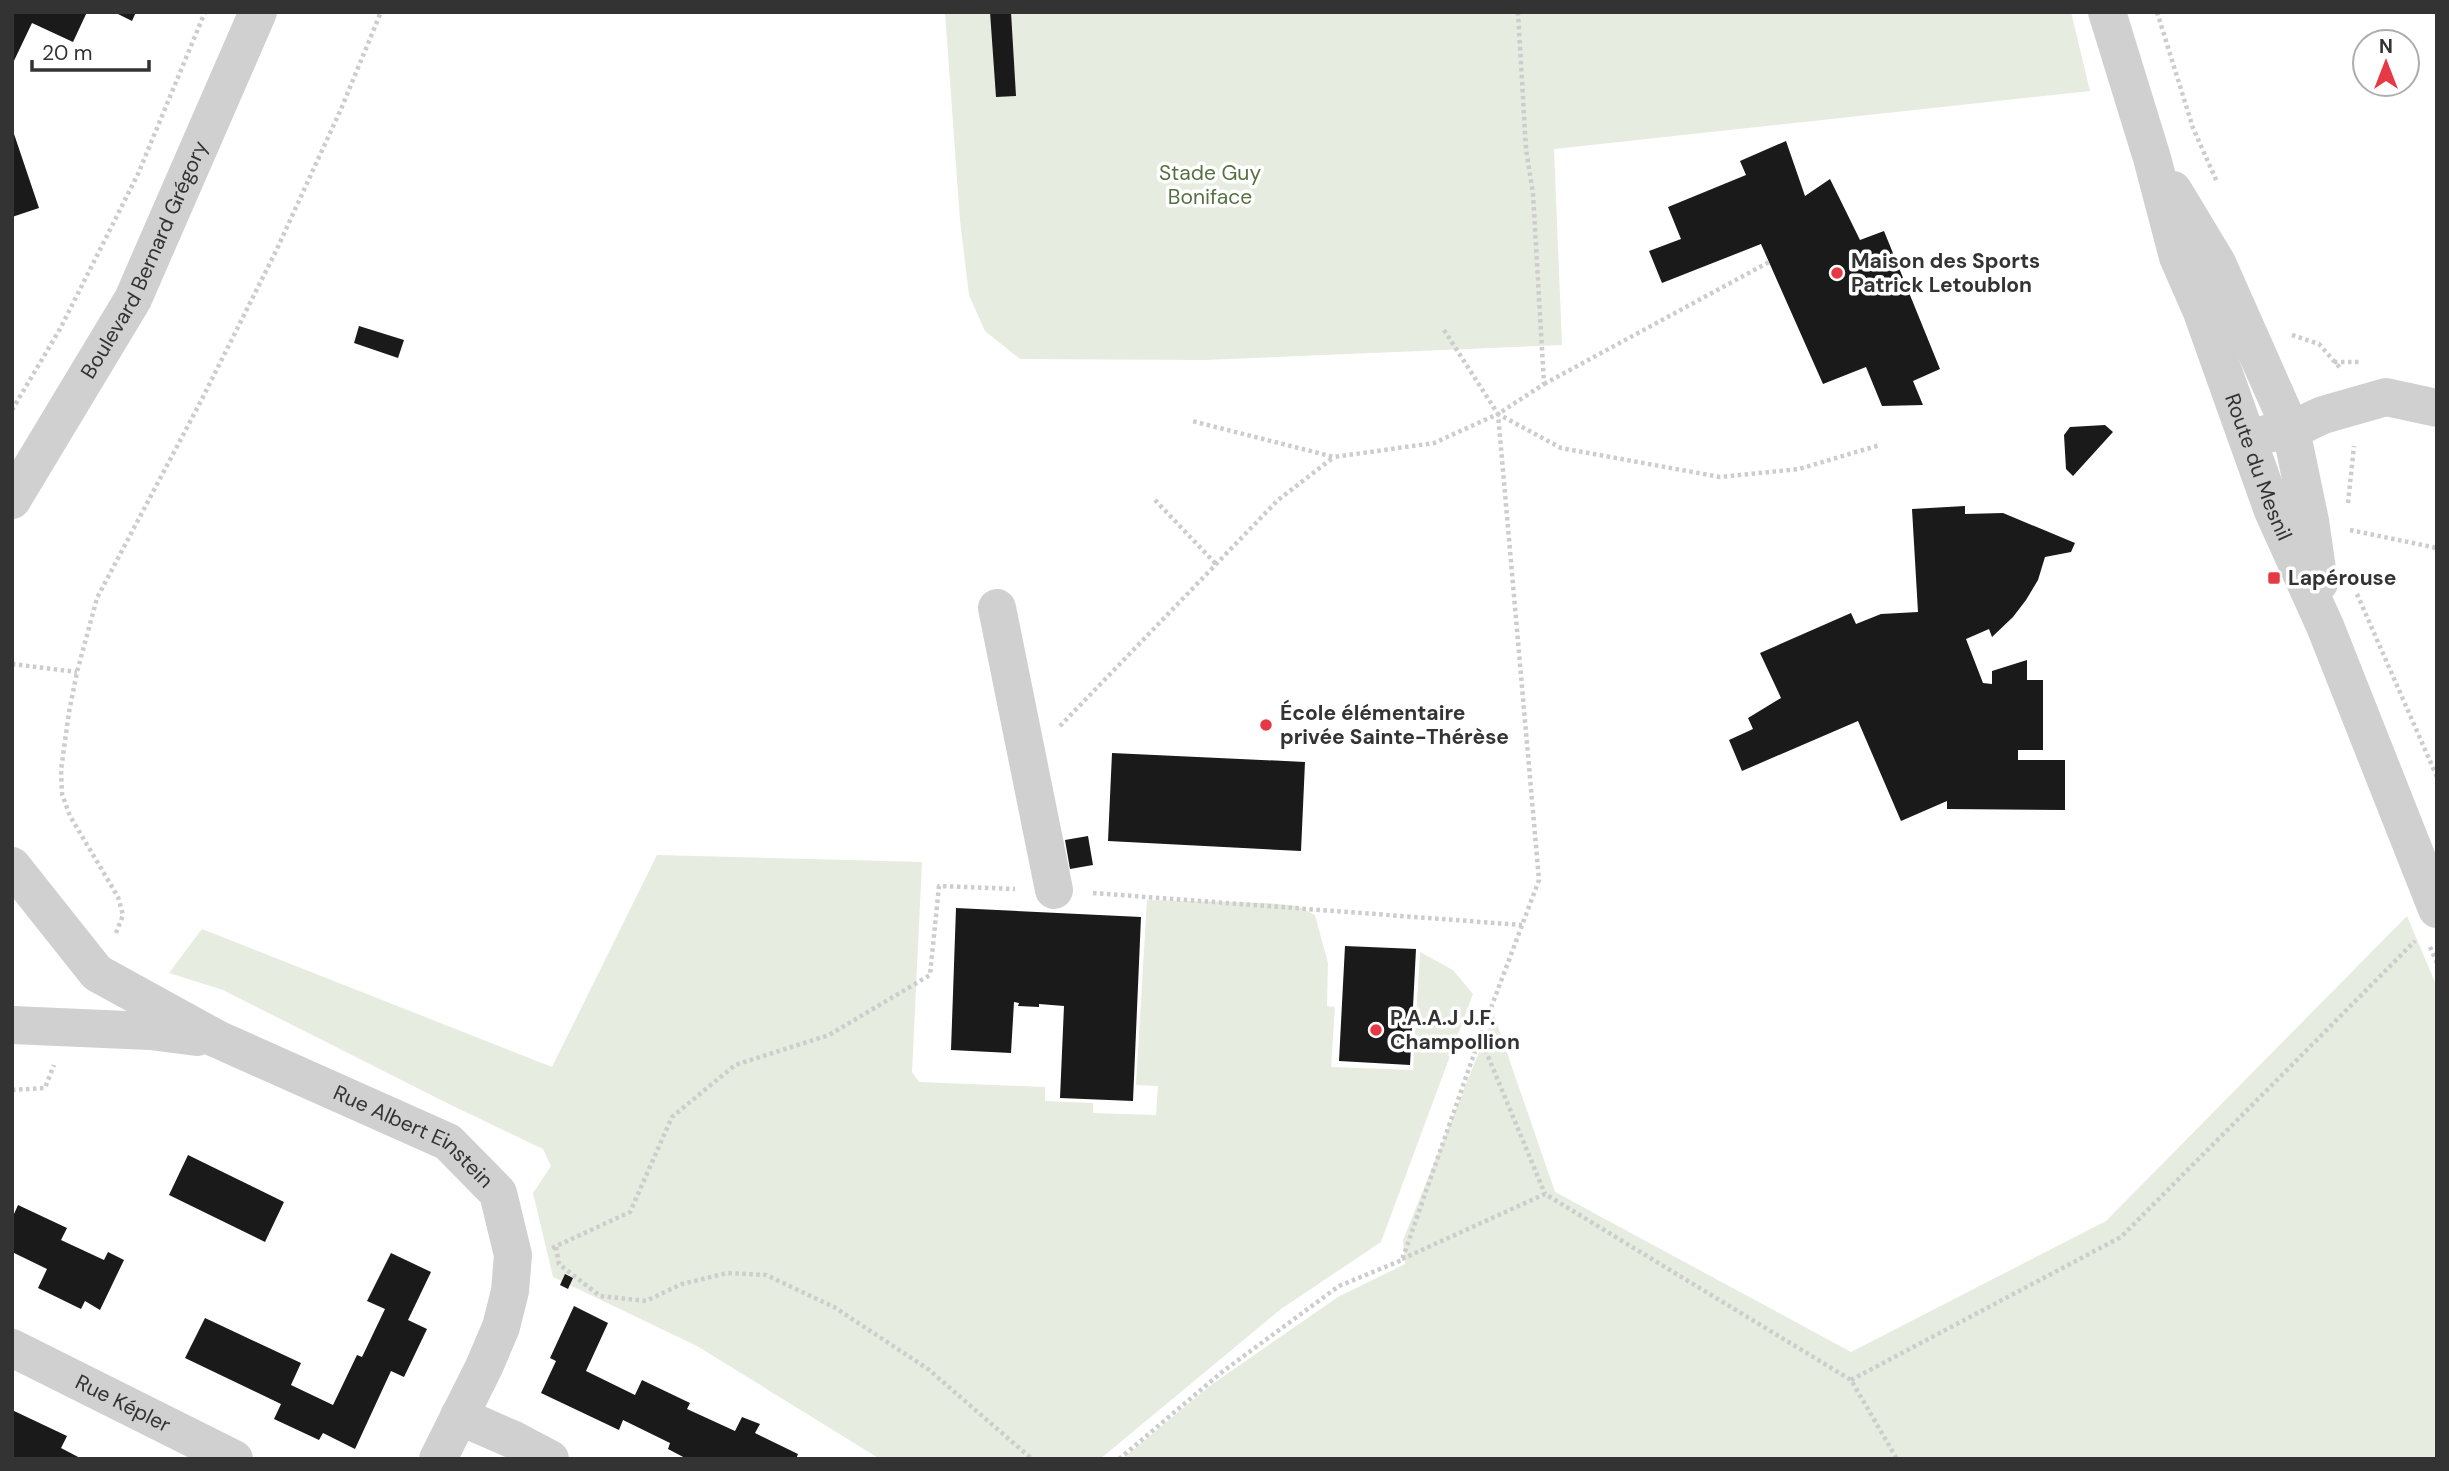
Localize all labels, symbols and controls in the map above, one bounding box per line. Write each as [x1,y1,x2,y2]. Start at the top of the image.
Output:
scale bar [32,28,149,72]
north arrow [2351,28,2421,98]
text: N [2379,34,2393,59]
text: 20 m [42,39,93,67]
street label: Boulevard Bernard Grégory [74,136,214,384]
park label: Stade Guy Boniface [1159,159,1261,211]
place label: Maison des Sports Patrick Letoublon [1851,247,2040,299]
marker: Maison des Sports Patrick Letoublon [1829,265,1845,281]
street label: Route du Mesnil [2218,390,2298,545]
place label: Lapérouse [2288,564,2396,592]
marker: Lapérouse [2266,570,2282,586]
place label: École élémentaire privée Sainte-Thérèse [1280,699,1509,751]
marker: École élémentaire privée Sainte-Thérèse [1258,717,1274,733]
place label: P.A.A.J J.F. Champollion [1390,1004,1520,1056]
marker: P.A.A.J J.F. Champollion [1368,1022,1384,1038]
street label: Rue Albert Einstein [329,1079,499,1194]
street label: Rue Képler [71,1368,175,1439]

